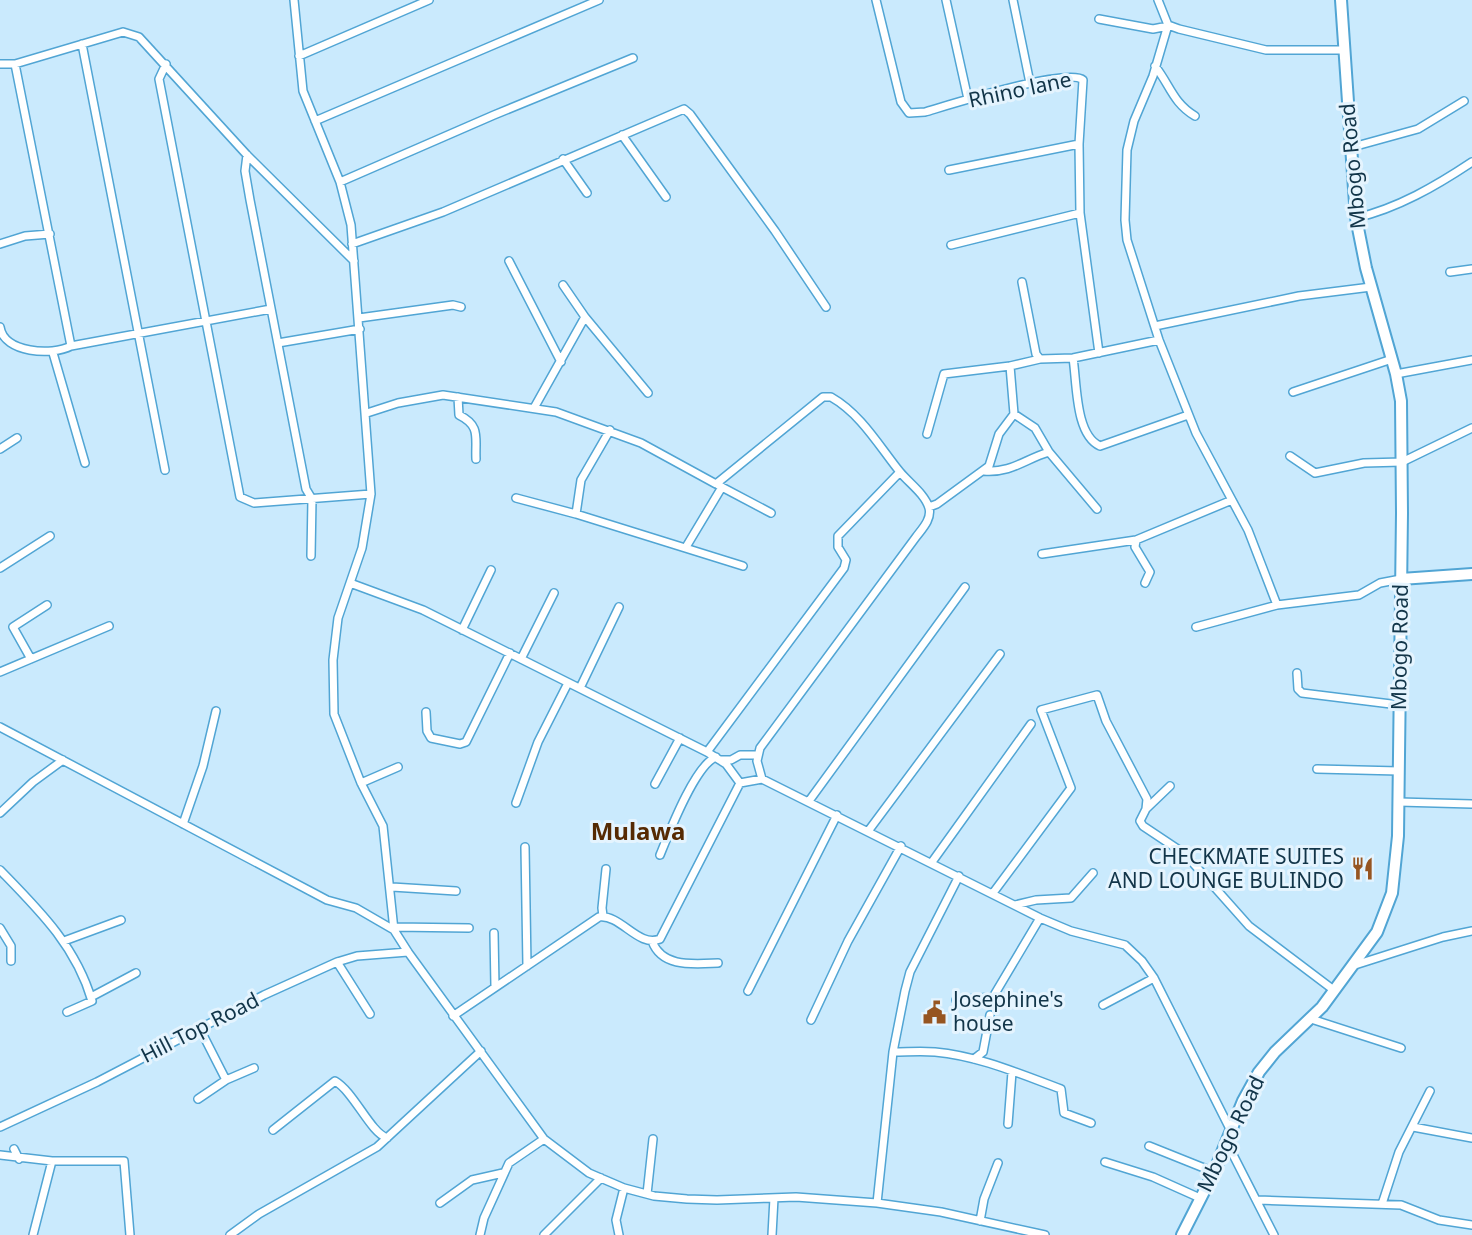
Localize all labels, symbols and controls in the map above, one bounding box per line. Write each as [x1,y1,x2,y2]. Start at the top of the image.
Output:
street label: Rhino lane [966,64,1074,114]
street label: Mbogo Road [1333,102,1371,230]
street label: Mbogo Road [1384,584,1414,710]
district label: Mulawa [591,814,685,847]
place label: CHECKMATE SUITES AND LOUNGE BULINDO [1108,842,1344,894]
restaurant icon: CHECKMATE SUITES AND LOUNGE BULINDO [1349,856,1375,882]
street label: Hill Top Road [136,985,263,1069]
place label: Josephine's house [951,985,1063,1037]
public building icon: Josephine's house [922,999,948,1025]
street label: Mbogo Road [1190,1071,1270,1196]

